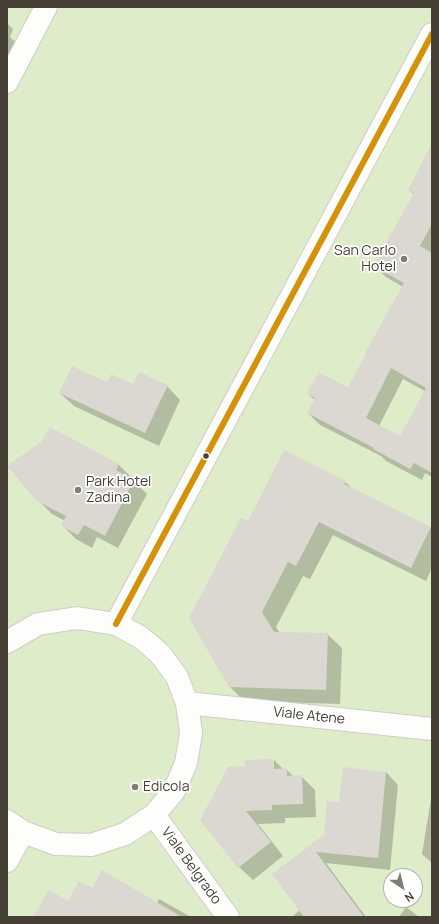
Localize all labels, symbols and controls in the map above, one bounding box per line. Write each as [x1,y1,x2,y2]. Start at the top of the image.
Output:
place label: San Carlo Hotel [334,243,396,276]
marker: San Carlo Hotel [399,254,409,264]
unlabelled marker [201,451,211,461]
place label: Park Hotel Zadina [86,474,151,506]
marker: Park Hotel Zadina [73,485,83,495]
street label: Viale Atene [272,704,346,728]
place label: Edicola [143,779,189,795]
marker: Edicola [130,782,140,792]
street label: Viale Belgrado [157,824,225,908]
north arrow [383,868,423,908]
text: N [402,889,417,906]

